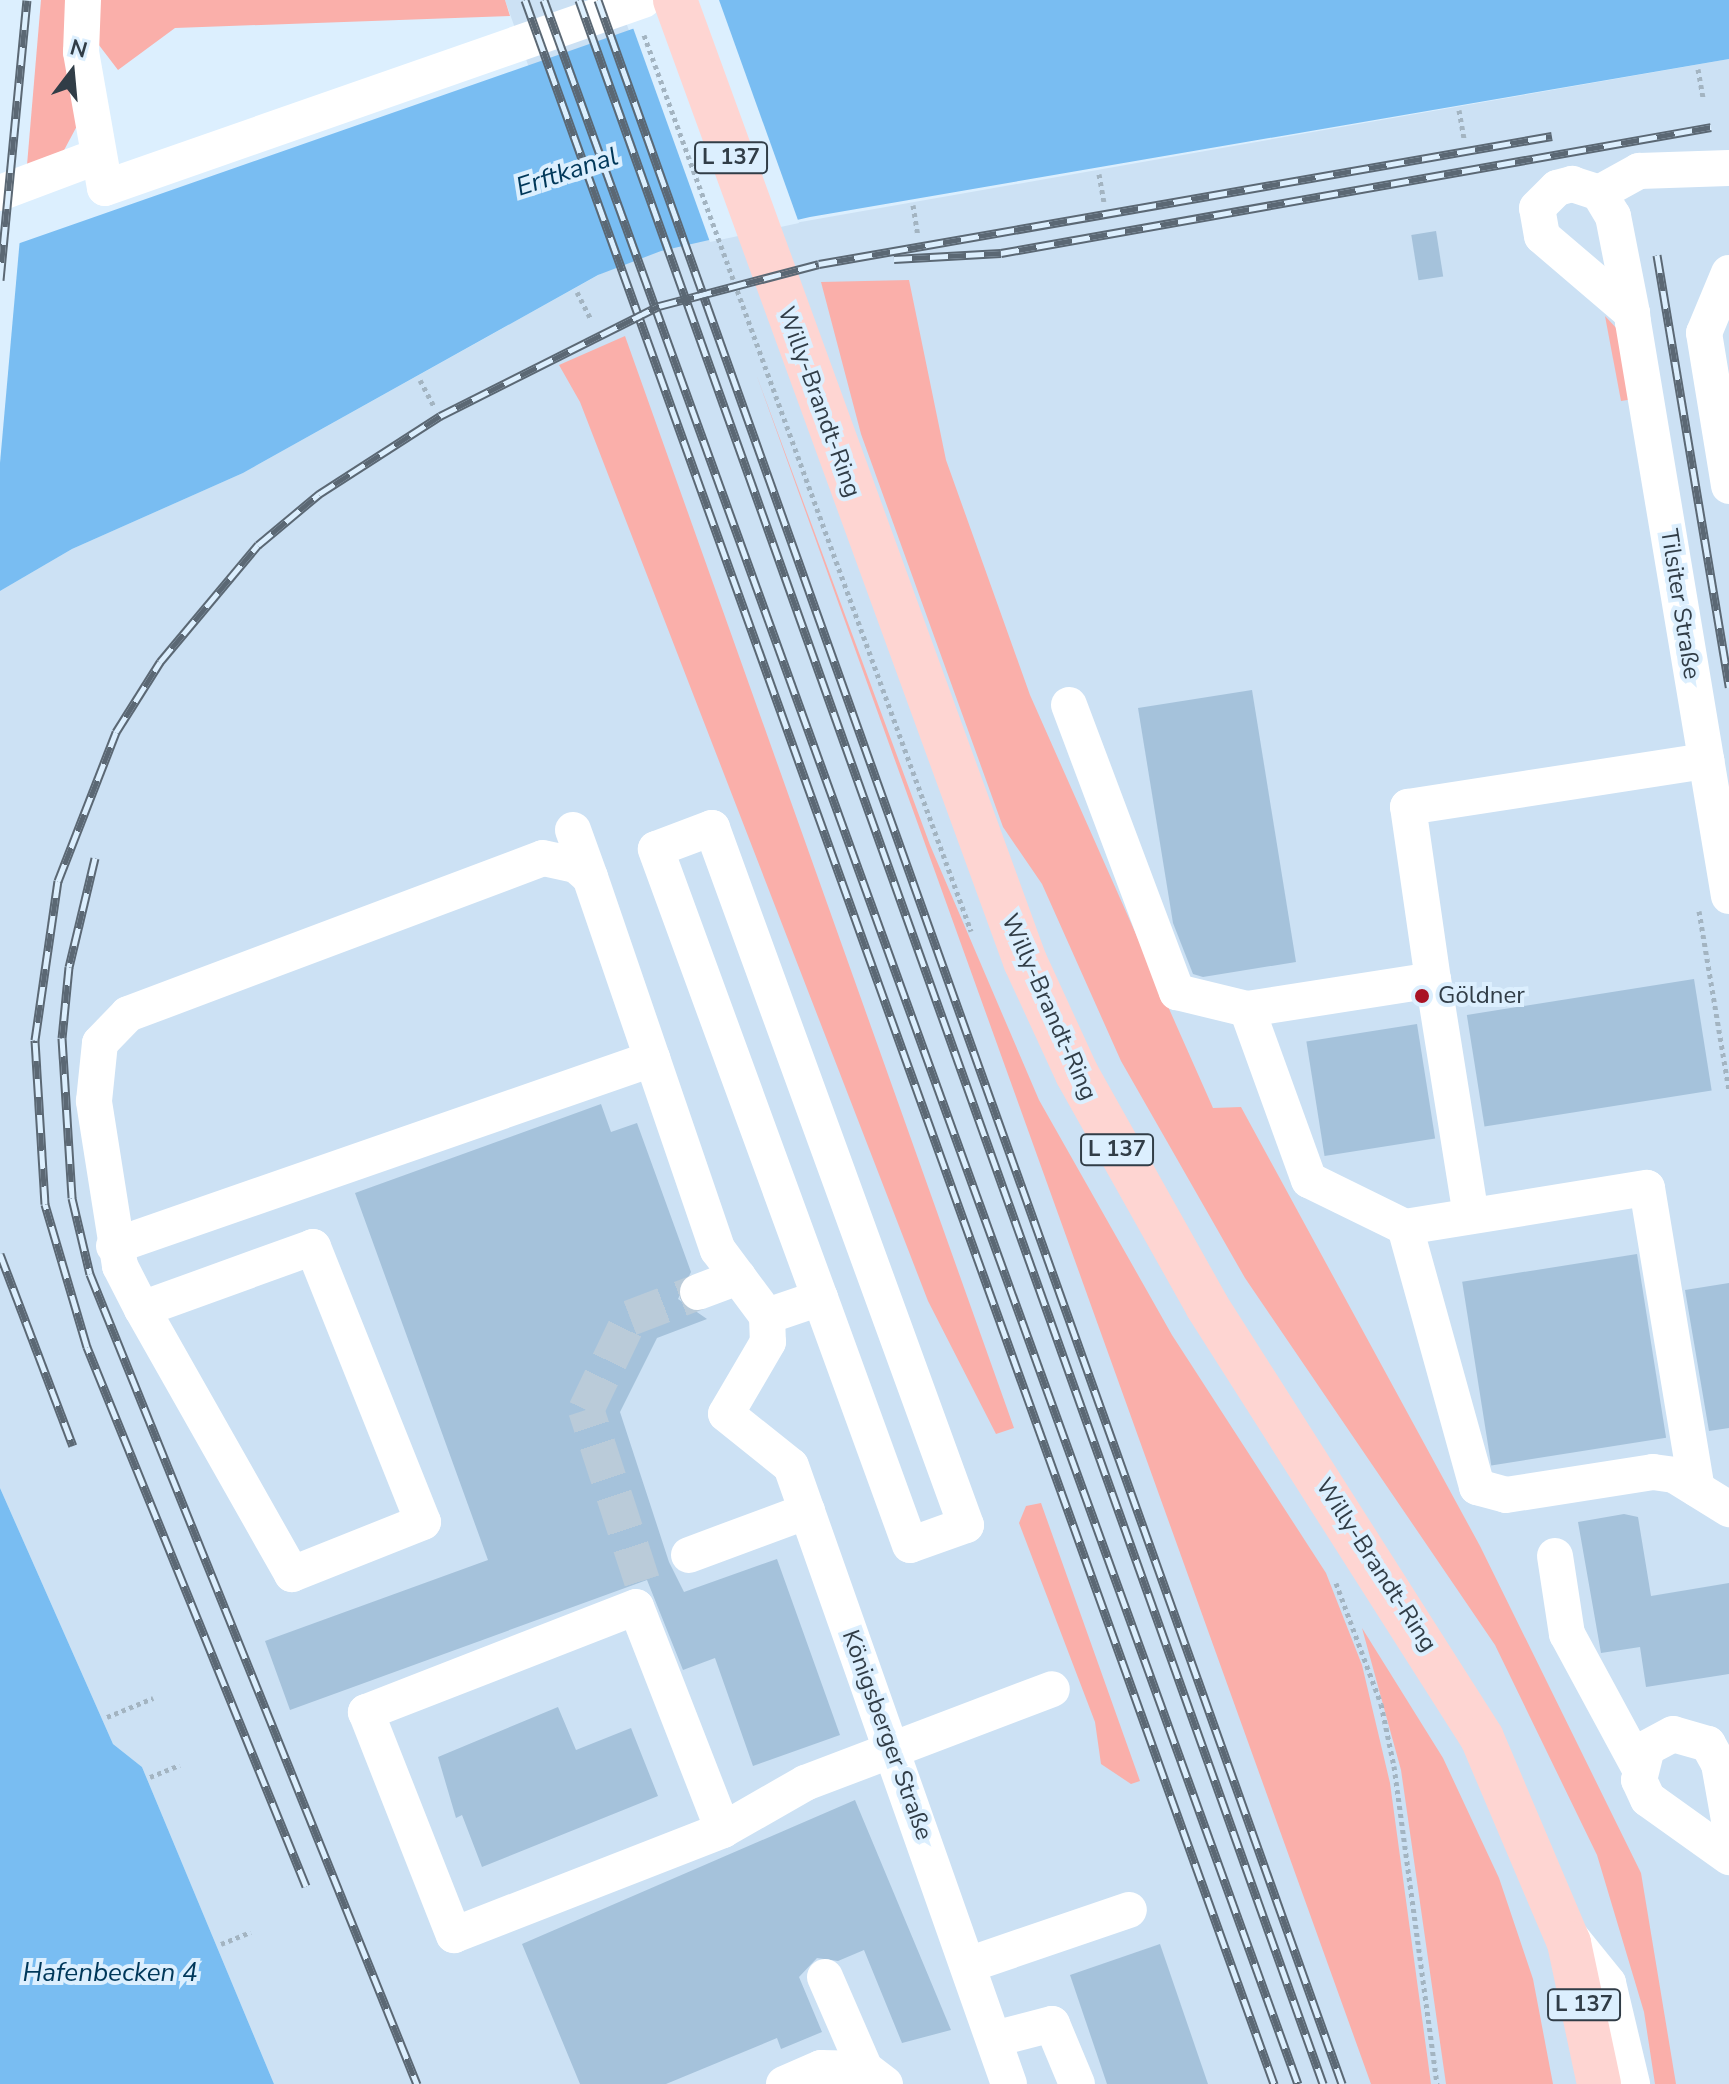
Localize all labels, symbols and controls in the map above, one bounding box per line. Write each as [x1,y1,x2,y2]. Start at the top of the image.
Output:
north arrow [32,32,112,112]
text: N [67,32,91,66]
road number: L 137 [693,140,769,176]
water label: Erftkanal [512,141,622,203]
street label: Willy-Brandt-Ring [771,303,867,501]
street label: Tilsiter Straße [1654,527,1706,681]
street label: Willy-Brandt-Ring [995,909,1103,1105]
place label: Göldner [1438,982,1525,1010]
marker: Göldner [1413,987,1431,1005]
road number: L 137 [1079,1132,1155,1168]
street label: Willy-Brandt-Ring [1309,1473,1443,1657]
street label: Königsberger Straße [836,1626,938,1844]
water label: Hafenbecken 4 [22,1957,198,1989]
road number: L 137 [1546,1987,1622,2023]

